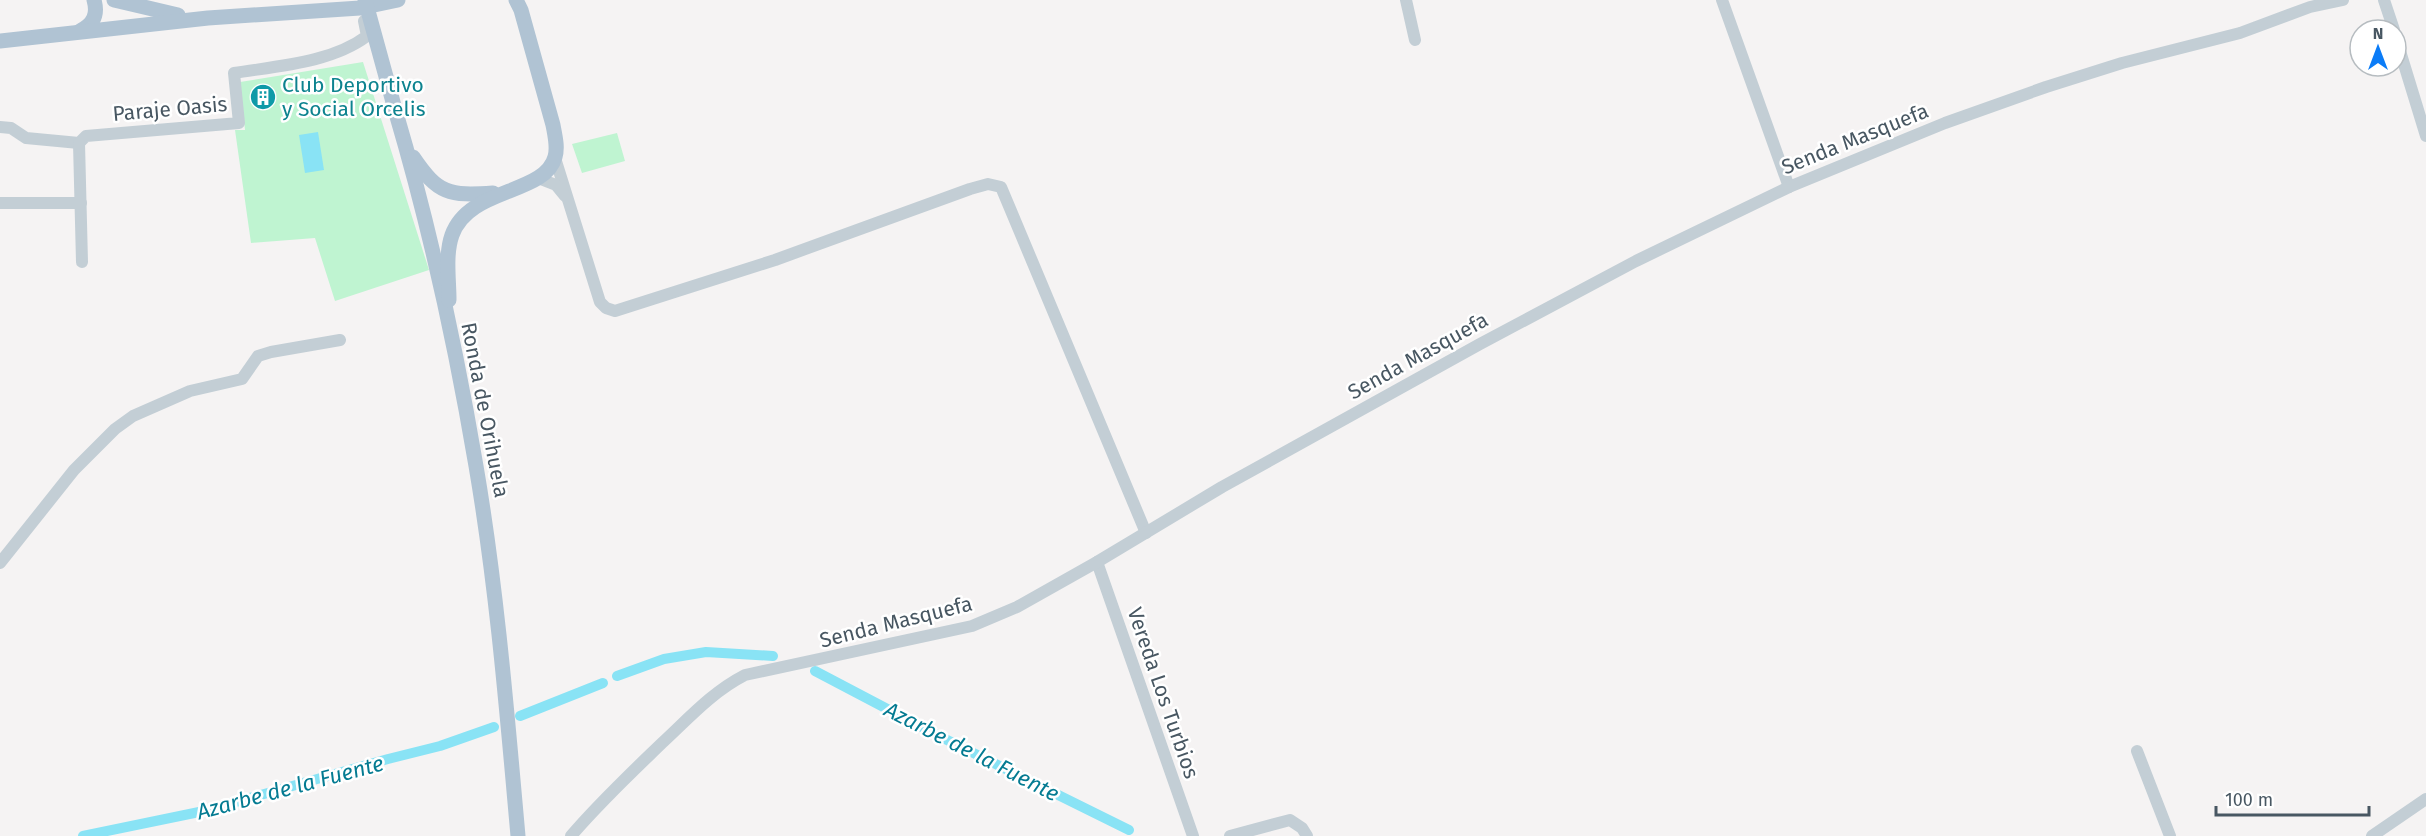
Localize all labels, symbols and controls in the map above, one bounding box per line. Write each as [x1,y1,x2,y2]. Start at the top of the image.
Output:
north arrow [2348,18,2408,78]
text: N [2373,24,2383,43]
place label: Club Deportivo y Social Orcelis [282,72,426,122]
building icon: Club Deportivo y Social Orcelis [248,82,278,112]
street label: Paraje Oasis [112,91,229,127]
street label: Senda Masquefa [1778,98,1932,180]
street label: Senda Masquefa [1343,307,1493,405]
street label: Ronda de Orihuela [455,320,515,500]
street label: Senda Masquefa [817,590,975,654]
street label: Vereda Los Turbios [1121,604,1205,782]
water label: Azarbe de la Fuente [879,695,1064,807]
water label: Azarbe de la Fuente [193,750,387,826]
scale bar [2216,779,2369,817]
text: 100 m [2225,789,2273,811]

